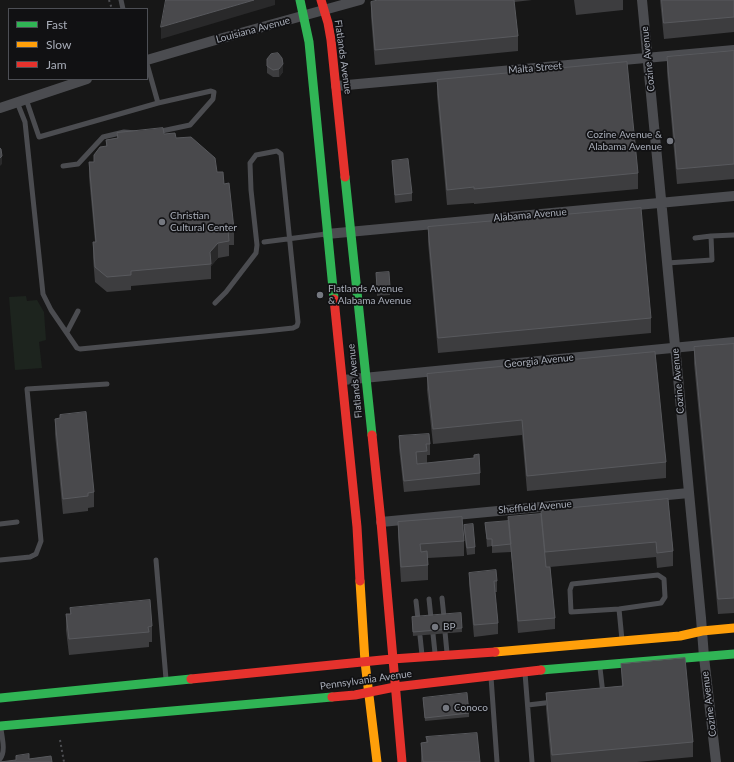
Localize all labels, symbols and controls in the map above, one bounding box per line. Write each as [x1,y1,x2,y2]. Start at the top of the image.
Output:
legend [8,8,148,80]
street label: Louisiana Avenue [215,14,291,46]
text: Fast [46,17,67,32]
street label: Flatlands Avenue [332,19,354,95]
street label: Cozine Avenue [639,26,657,92]
text: Slow [46,37,71,52]
text: Jam [46,57,67,72]
street label: Malta Street [508,60,562,76]
place label: Cozine Avenue & Alabama Avenue [587,129,662,152]
marker: Cozine Avenue & Alabama Avenue [665,136,675,146]
street label: Alabama Avenue [493,206,567,224]
place label: Christian Cultural Center [170,210,237,234]
marker: Christian Cultural Center [157,217,167,227]
place label: Flatlands Avenue & Alabama Avenue [328,283,411,306]
marker: Flatlands Avenue & Alabama Avenue [315,290,325,300]
street label: Flatlands Avenue [345,343,365,419]
street label: Cozine Avenue [669,348,687,414]
street label: Georgia Avenue [504,351,574,371]
street label: Sheffield Avenue [498,498,572,516]
place label: BP [443,621,455,633]
marker: BP [430,622,440,632]
street label: Pennsylvania Avenue [319,668,413,692]
street label: Cozine Avenue [699,671,719,737]
place label: Conoco [454,702,488,714]
marker: Conoco [441,703,451,713]

